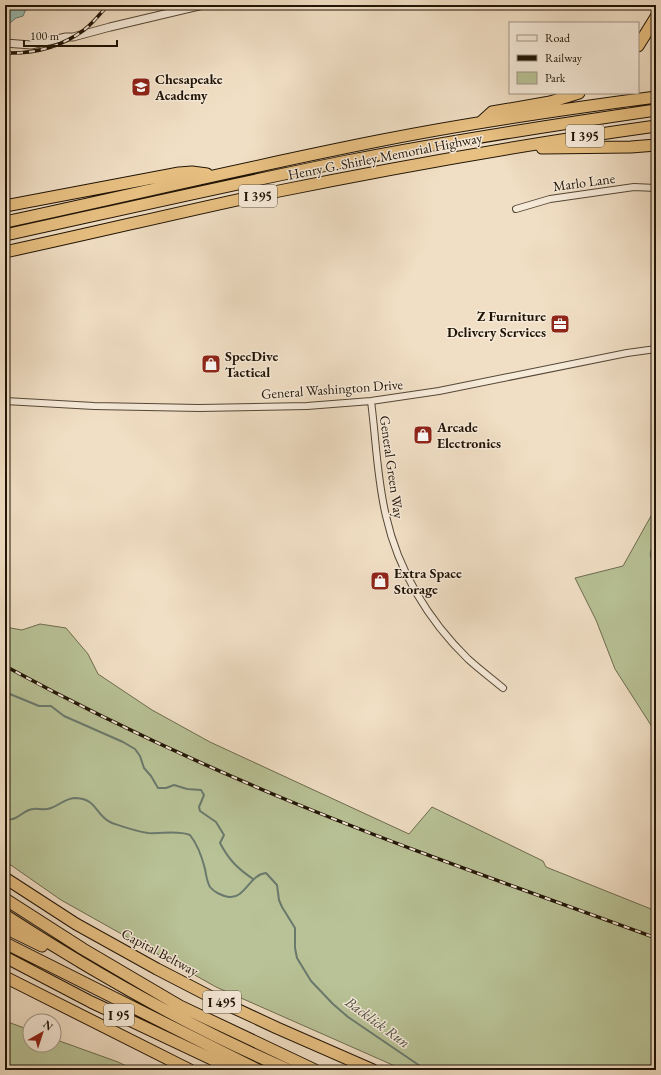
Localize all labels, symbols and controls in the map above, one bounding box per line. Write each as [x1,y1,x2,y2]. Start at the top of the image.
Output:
scale bar [24,22,117,48]
legend [509,22,639,94]
text: 100 m [30,28,60,44]
text: Road [545,30,571,46]
text: Railway [545,50,583,66]
place label: Chesapeake Academy [154,70,223,104]
text: Park [545,70,566,86]
school or university icon: Chesapeake Academy [130,76,152,98]
road number: I 395 [566,125,604,147]
street label: Henry G. Shirley Memorial Highway [286,128,485,184]
street label: Marlo Lane [552,169,617,195]
road number: I 395 [239,185,277,207]
place label: Z Furniture Delivery Services [447,307,546,341]
office icon: Z Furniture Delivery Services [549,313,571,335]
place label: SpecDive Tactical [225,347,279,381]
shop icon: SpecDive Tactical [200,353,222,375]
street label: General Washington Drive [261,375,404,403]
street label: General Green Way [376,414,408,521]
place label: Arcade Electronics [436,418,501,452]
shop icon: Arcade Electronics [412,424,434,446]
place label: Extra Space Storage [394,564,462,598]
shop icon: Extra Space Storage [369,570,391,592]
street label: Capital Beltway [118,924,202,980]
road number: I 495 [203,991,241,1013]
water label: Backlick Run [341,992,414,1052]
road number: I 95 [104,1004,134,1026]
north arrow [22,1013,62,1053]
text: N [40,1017,56,1034]

